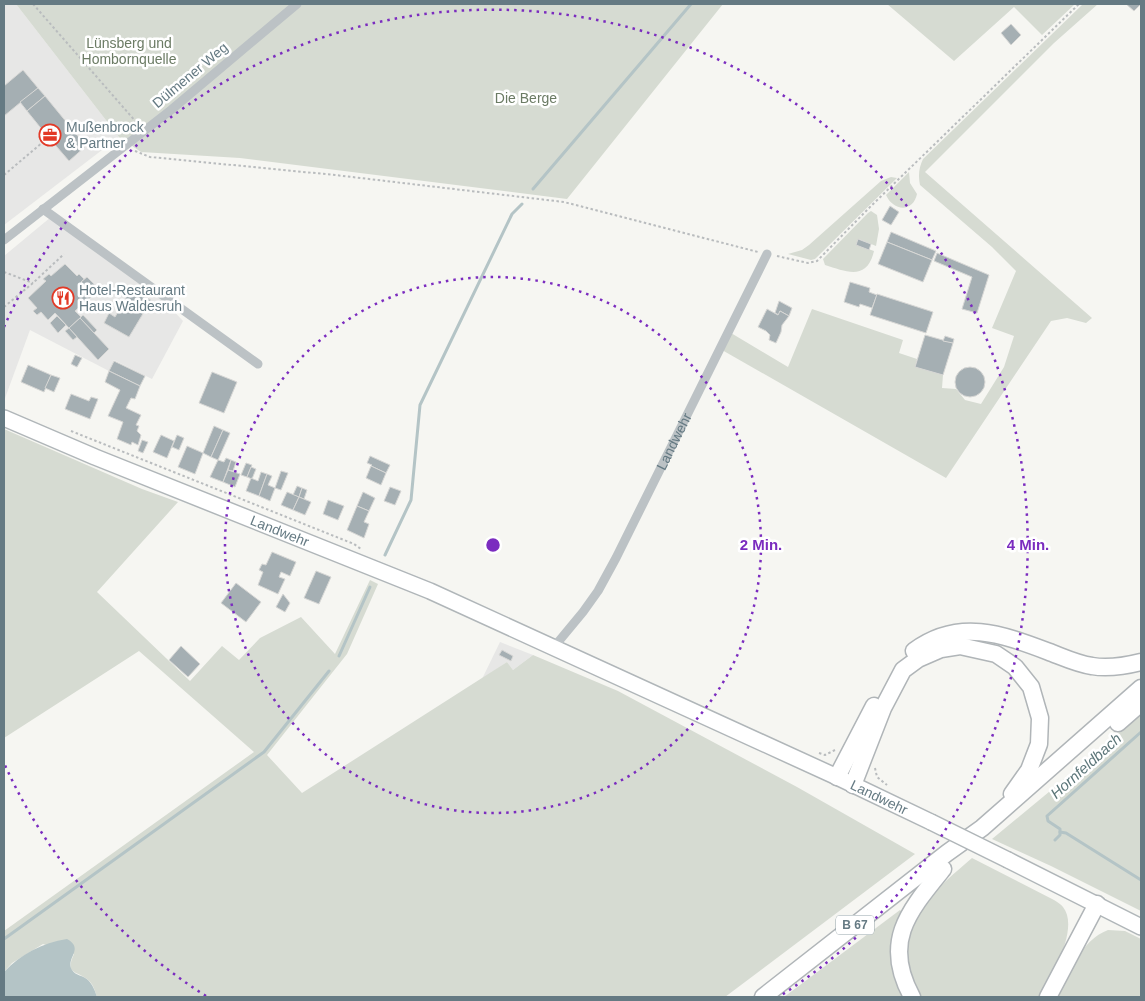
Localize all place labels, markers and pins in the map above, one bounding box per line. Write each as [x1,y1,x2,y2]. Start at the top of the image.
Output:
place label: Mußenbrock & Partner [66,119,145,151]
office icon: Mußenbrock & Partner [38,123,62,147]
place label: Hotel-Restaurant Haus Waldesruh [79,282,185,314]
restaurant icon: Hotel-Restaurant Haus Waldesruh [51,286,75,310]
centre of rings [484,536,502,554]

